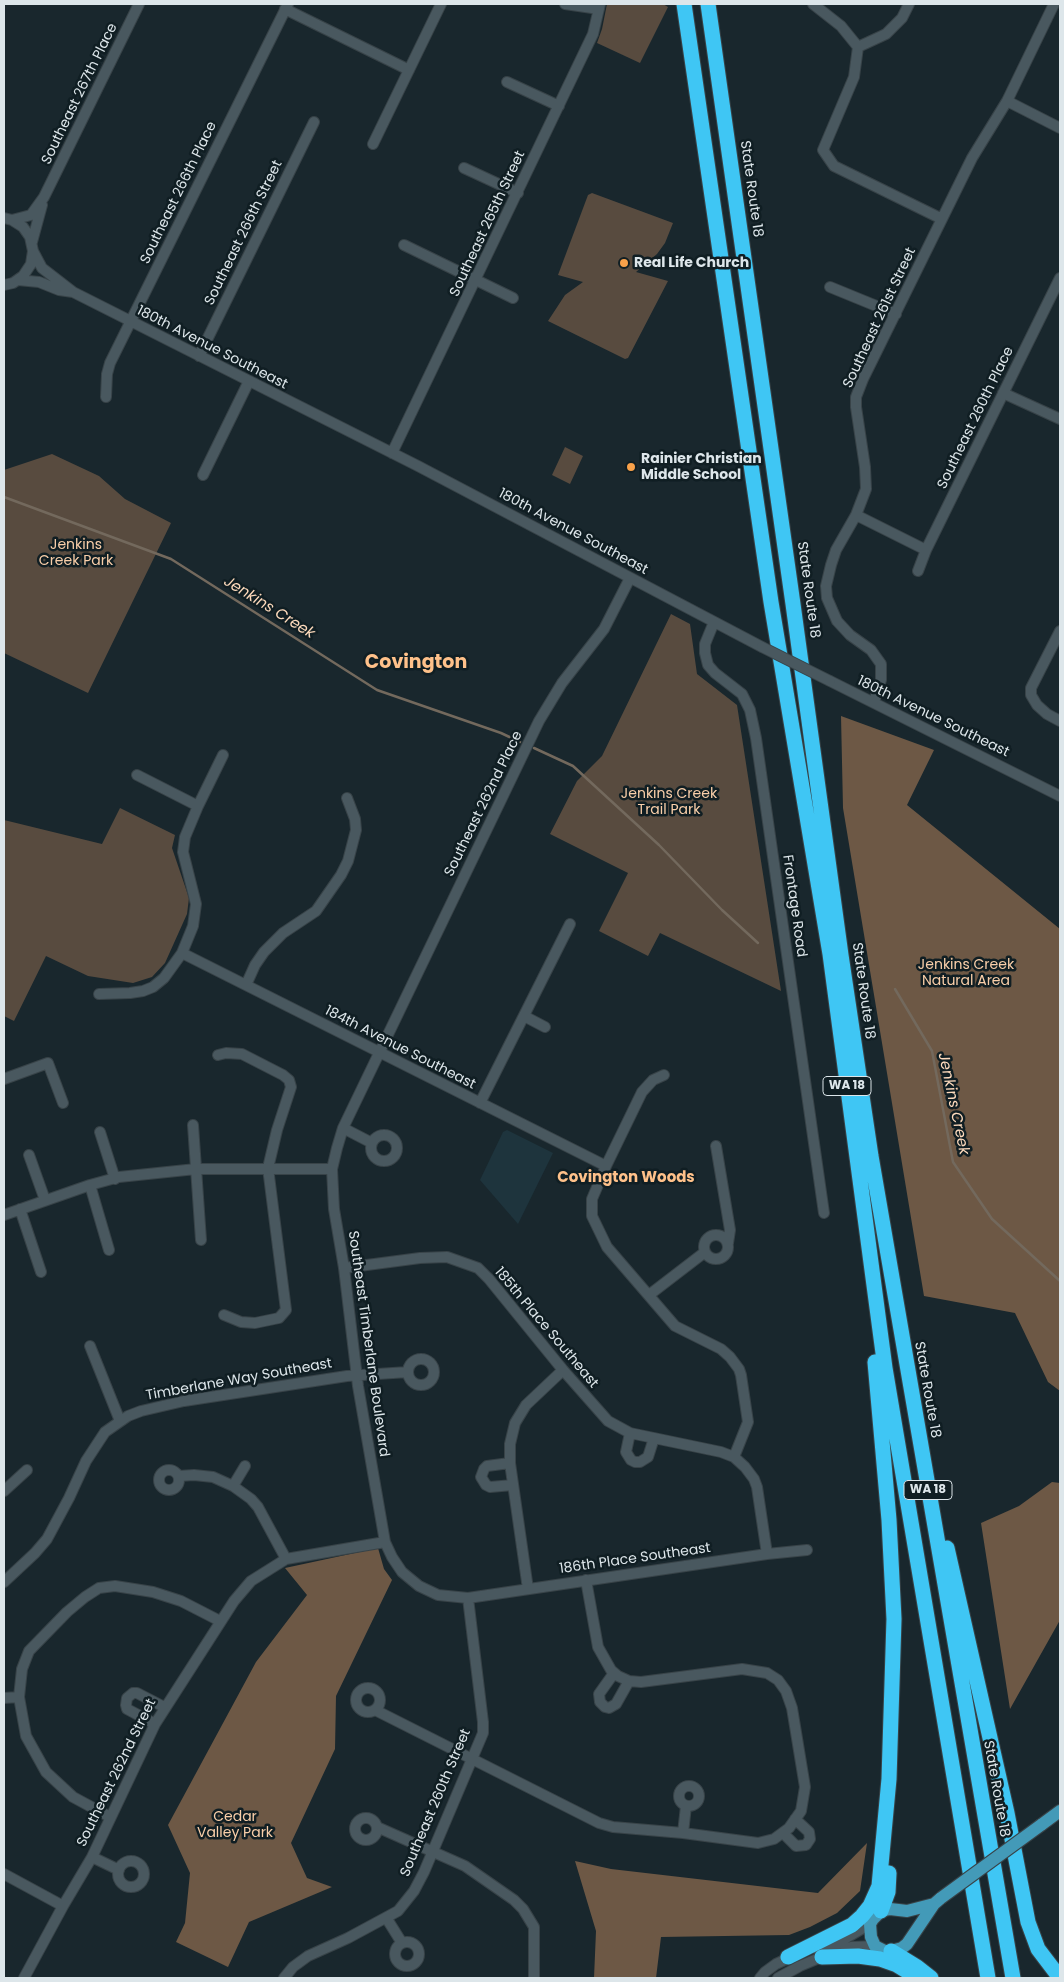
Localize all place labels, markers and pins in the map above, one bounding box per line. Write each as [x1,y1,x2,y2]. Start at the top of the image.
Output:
place label: Real Life Church [634,255,749,271]
marker: Real Life Church [618,257,630,269]
place label: Rainier Christian Middle School [641,451,762,484]
marker: Rainier Christian Middle School [625,461,637,473]

